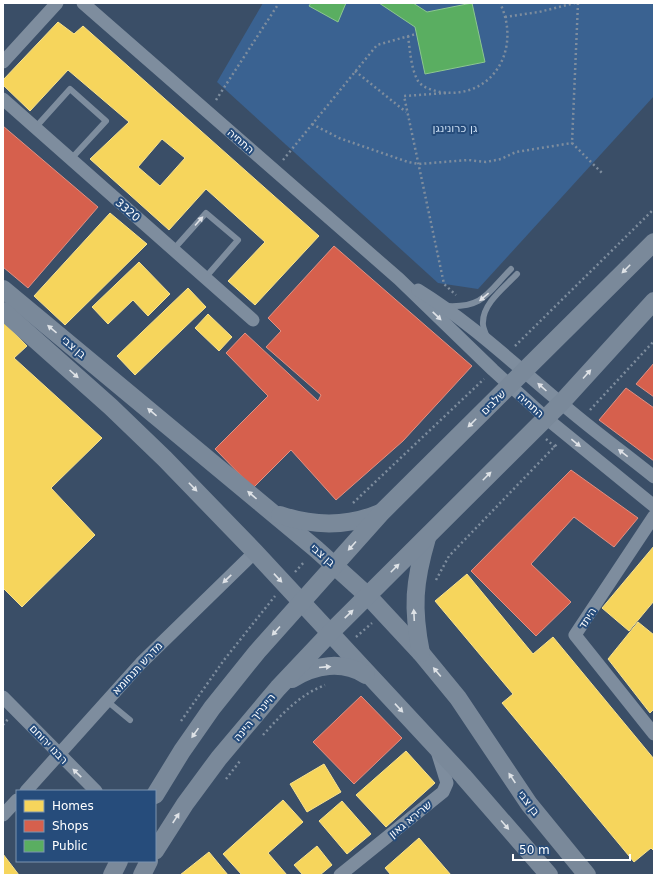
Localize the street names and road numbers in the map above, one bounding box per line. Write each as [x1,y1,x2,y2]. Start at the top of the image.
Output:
street label: התחיה [225,126,257,157]
street label: 3320 [113,196,143,224]
street label: בן צבי [59,333,89,361]
street label: שלבים [478,387,509,418]
street label: התחיה [515,390,547,421]
street label: בן צבי [308,541,338,570]
street label: היתד [576,605,599,631]
street label: מדרש תנחומא [110,639,165,698]
street label: היינריך היינה [231,691,278,744]
street label: רבנו ירוחם [27,722,71,767]
street label: בן צבי [515,788,542,818]
street label: שרירא גאון [386,798,435,841]

